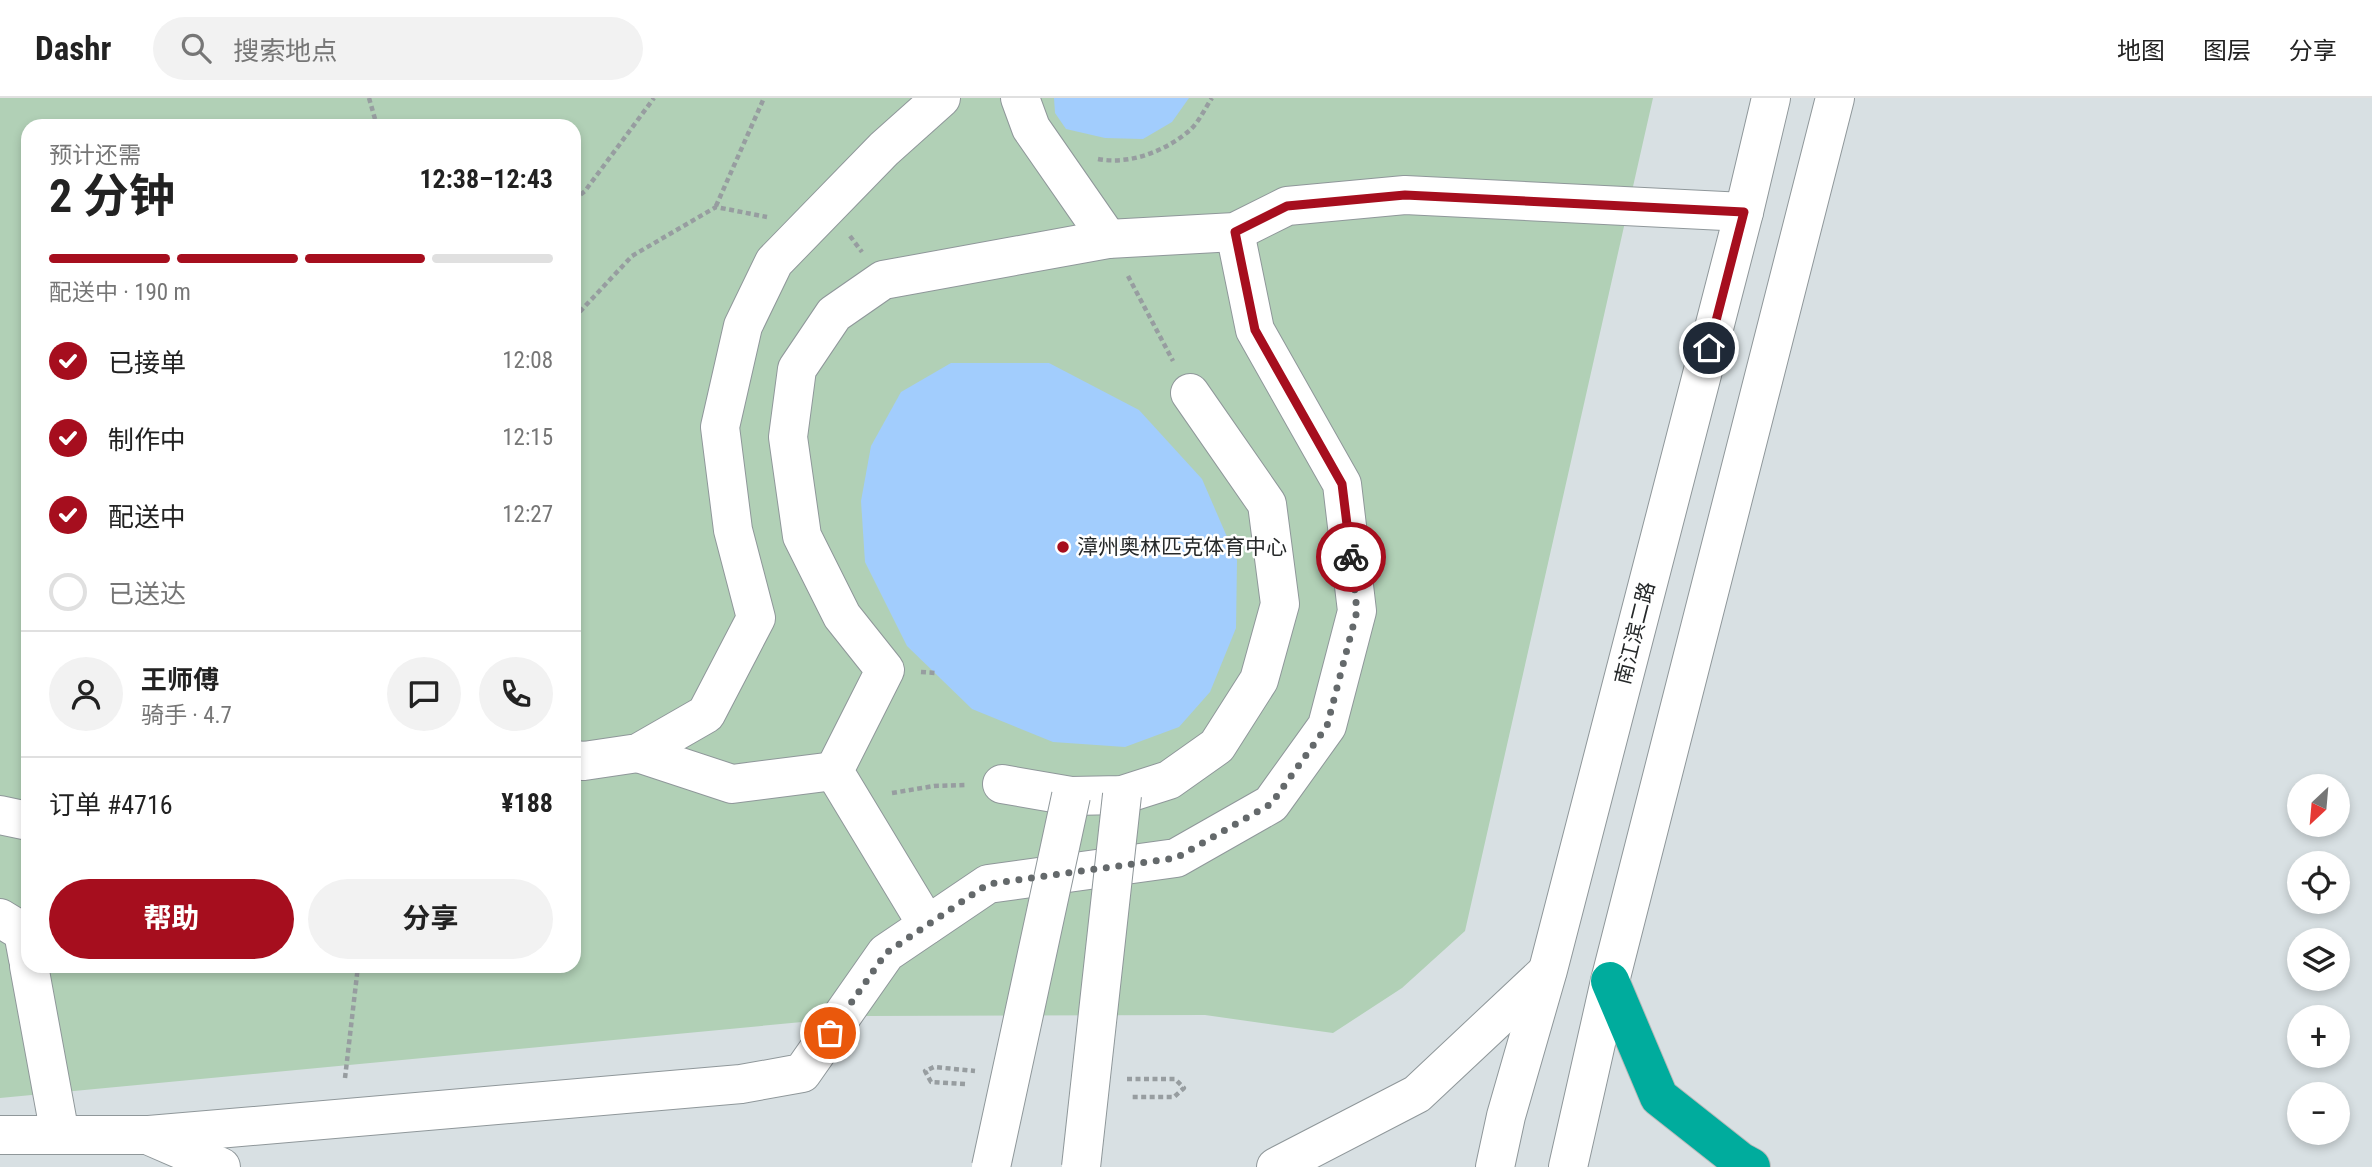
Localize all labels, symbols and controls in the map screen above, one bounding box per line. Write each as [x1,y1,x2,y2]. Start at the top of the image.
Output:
search box [153,17,643,80]
text: Dashr [35,29,111,68]
icon: search [177,29,215,67]
text: 搜索地点 [233,36,337,66]
text: 地图 [2117,37,2165,65]
text: 图层 [2203,37,2251,65]
text: 分享 [2289,37,2337,65]
text: 预计还需 [49,142,141,169]
text: 12:38–12:43 [419,164,553,194]
text: 2 分钟 [49,169,175,223]
text: 配送中 · 190 m [49,279,191,306]
pin [1679,318,1739,378]
icon: home [1690,329,1728,367]
icon: check [49,342,87,380]
text: 12:08 [502,347,553,374]
text: 已接单 [108,348,186,378]
icon: check [49,419,87,457]
text: 12:15 [502,424,553,451]
text: 制作中 [108,425,186,455]
icon: check [49,496,87,534]
text: 12:27 [502,501,553,528]
text: 配送中 [108,502,186,532]
courier [1316,522,1386,592]
place label: 漳州奥林匹克体育中心 [1077,535,1287,559]
icon: bike [1332,538,1370,576]
marker: 漳州奥林匹克体育中心 [1055,539,1071,555]
text: 已送达 [108,579,186,609]
street label: 南江滨二路 [1611,579,1659,687]
button: person [49,657,123,731]
button: chat [387,657,461,731]
button: phone [479,657,553,731]
text: 王师傅 [141,665,219,695]
text: 骑手 · 4.7 [141,702,232,729]
north arrow [2287,774,2350,836]
map controls [2287,774,2350,1145]
text: ¥188 [501,788,553,818]
text: 订单 #4716 [49,790,173,820]
button: locate [2287,851,2350,914]
button: 帮助 [49,879,294,959]
button: 分享 [308,879,553,959]
button: layers [2287,928,2350,991]
pin [800,1003,860,1063]
button: + [2287,1005,2350,1068]
icon: bag [811,1014,849,1052]
button: − [2287,1082,2350,1145]

